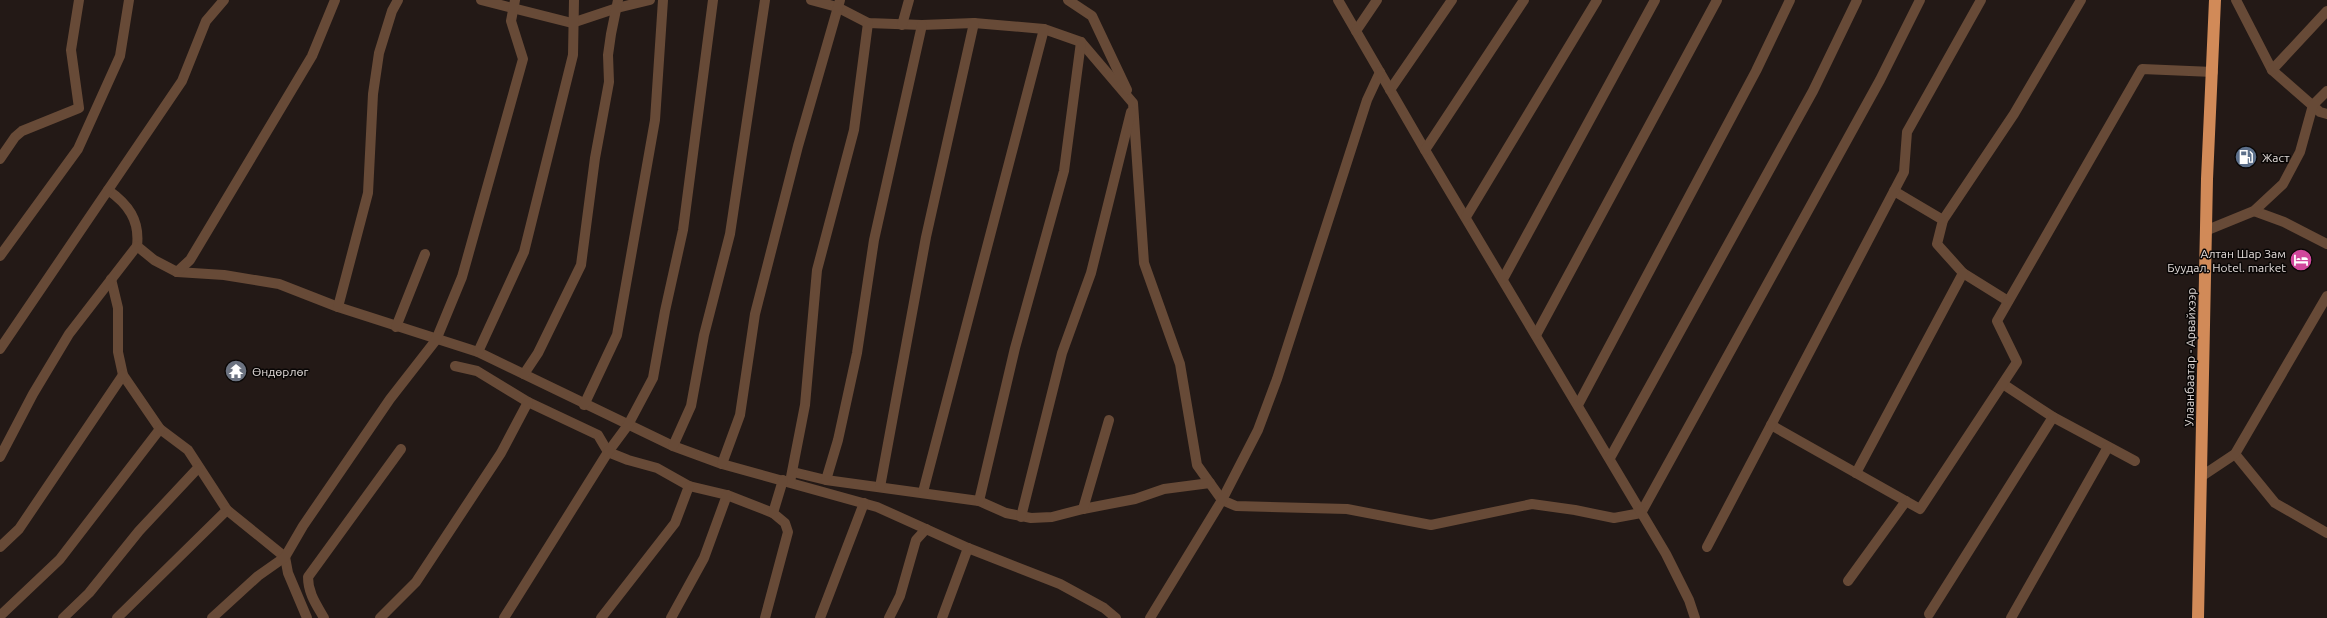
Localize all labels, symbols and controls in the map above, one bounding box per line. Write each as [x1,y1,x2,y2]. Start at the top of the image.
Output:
fuel station icon: Жаст [2233,144,2259,170]
place label: Жаст [2262,151,2290,164]
place label: Алтан Шар Зам Буудал. Hotel. market [2167,247,2286,274]
hotel icon: Алтан Шар Зам Буудал. Hotel. market [2288,247,2314,273]
street label: Улаанбаатар - Арвайхээр [2182,288,2198,426]
temple icon: Өндөрлөг [223,358,249,384]
place label: Өндөрлөг [252,365,308,378]

